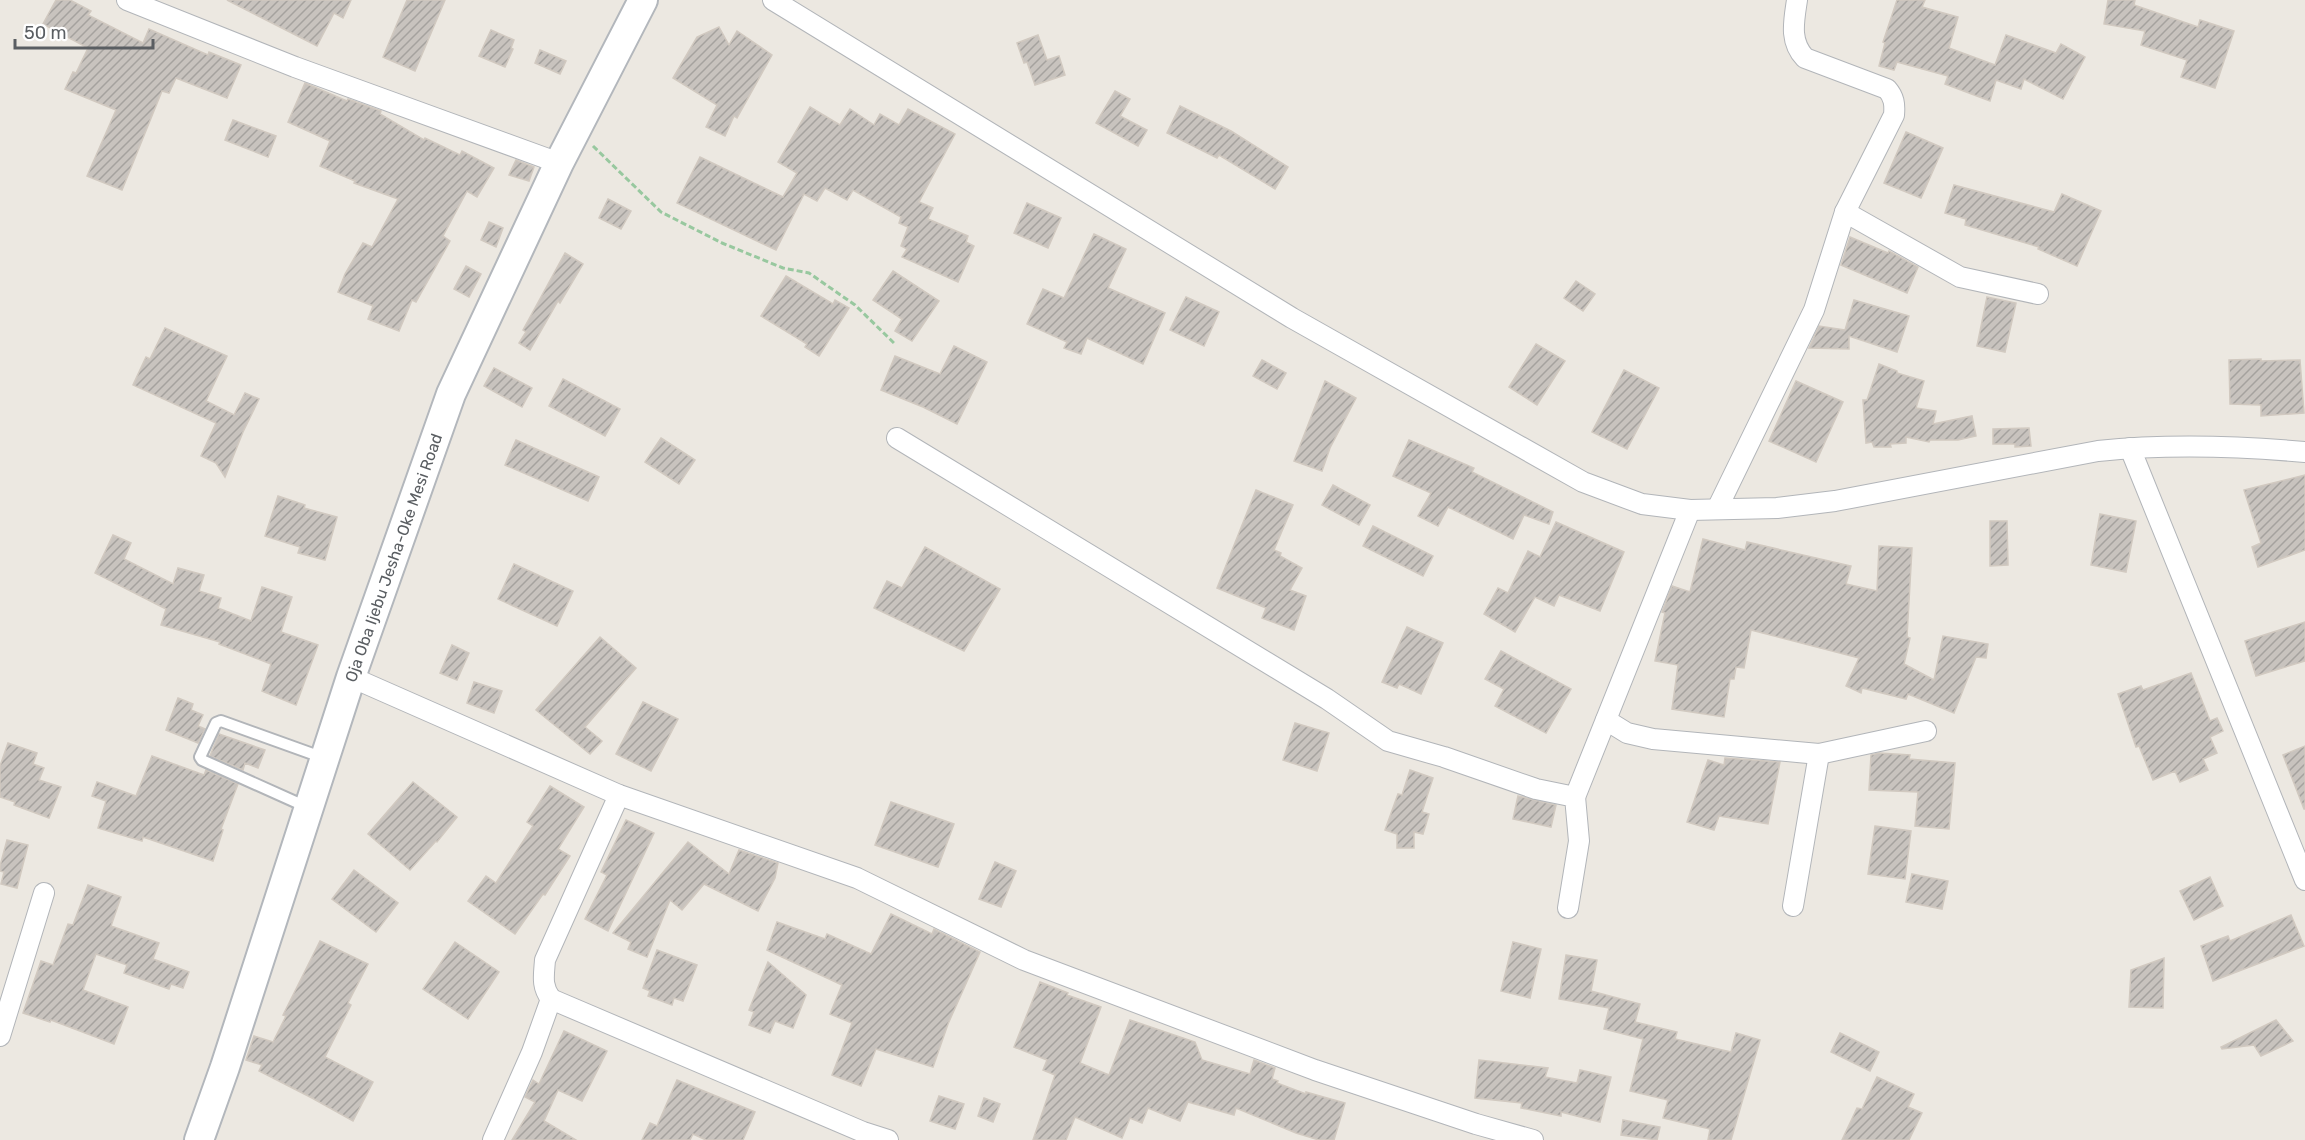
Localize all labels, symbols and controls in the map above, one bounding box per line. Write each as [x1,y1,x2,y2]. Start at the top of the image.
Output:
scale bar [15,12,153,50]
text: 50 m [24,22,67,44]
street label: Oja Oba Ijebu Jesha-Oke Mesi Road [341,431,446,684]

